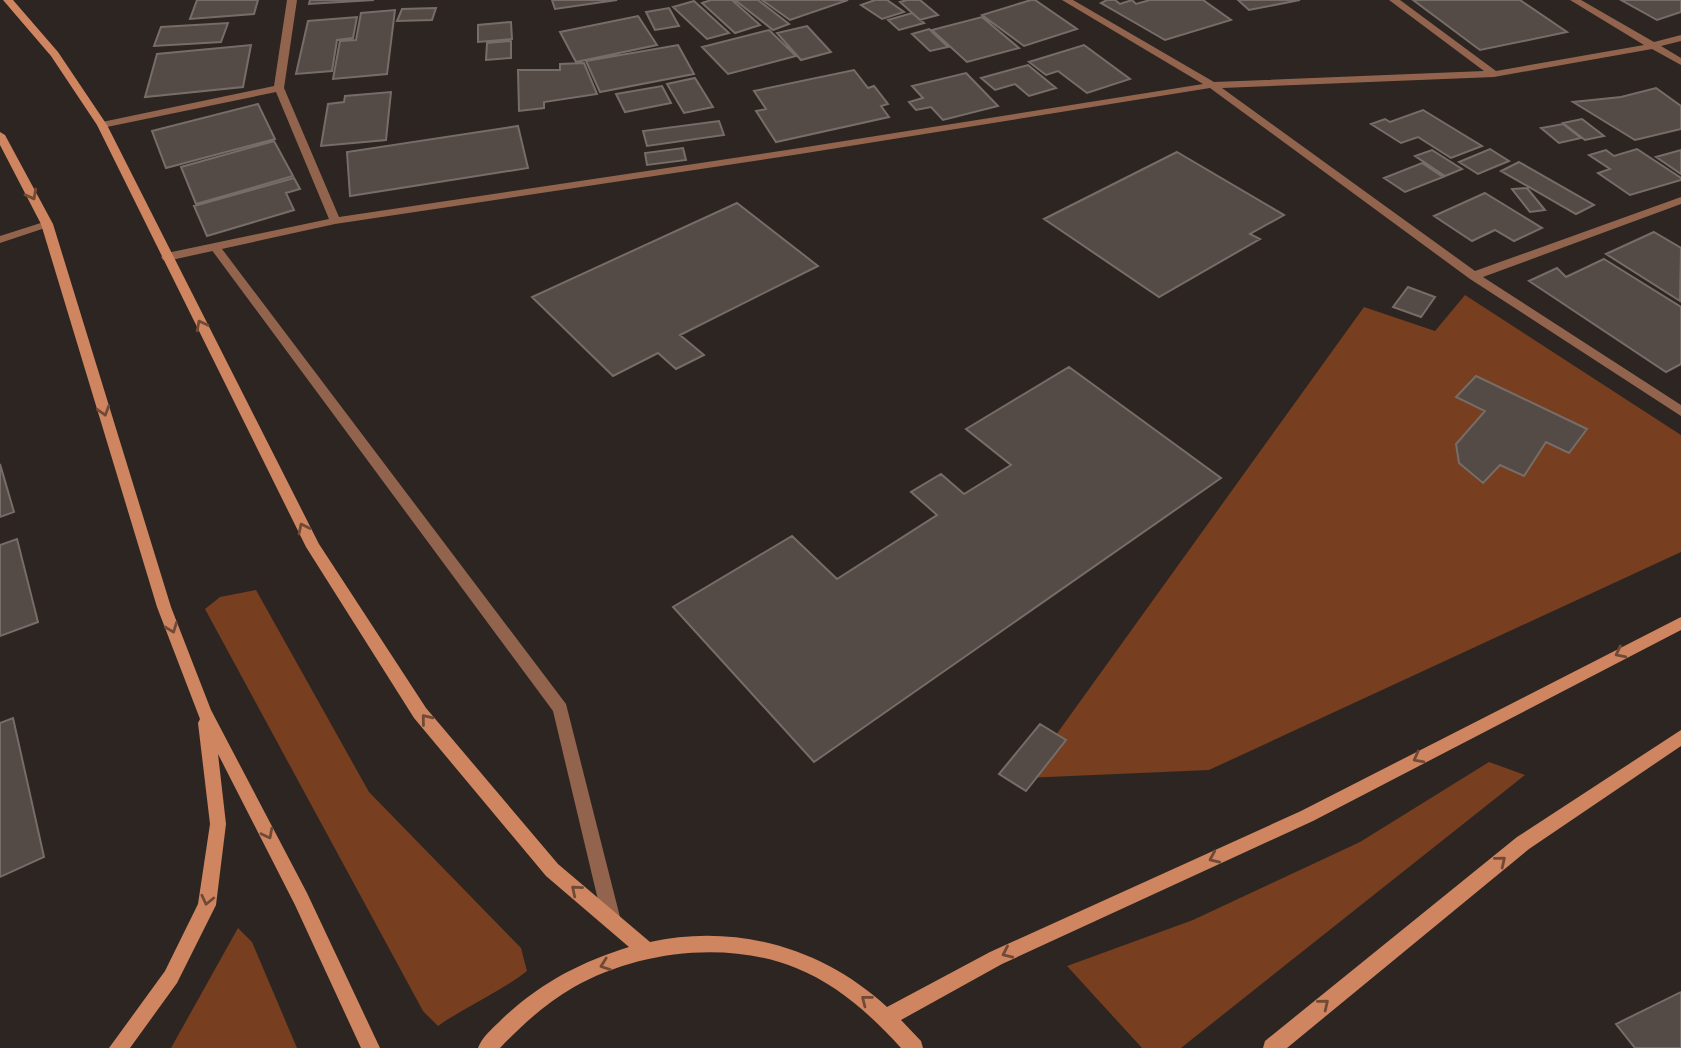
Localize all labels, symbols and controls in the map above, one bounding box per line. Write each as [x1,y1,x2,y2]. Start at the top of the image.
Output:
one-way arrow [23,188,37,200]
one-way arrow [196,320,210,332]
one-way arrow [95,404,110,416]
one-way arrow [298,523,312,535]
one-way arrow [163,621,177,633]
one-way arrow [1615,645,1627,659]
one-way arrow [422,715,435,727]
one-way arrow [1413,750,1425,763]
one-way arrow [259,827,273,839]
one-way arrow [1209,850,1221,864]
one-way arrow [1493,856,1505,869]
one-way arrow [571,886,583,899]
one-way arrow [201,893,215,905]
one-way arrow [1002,945,1014,959]
one-way arrow [600,957,612,971]
one-way arrow [861,996,873,1009]
one-way arrow [1316,999,1328,1012]

